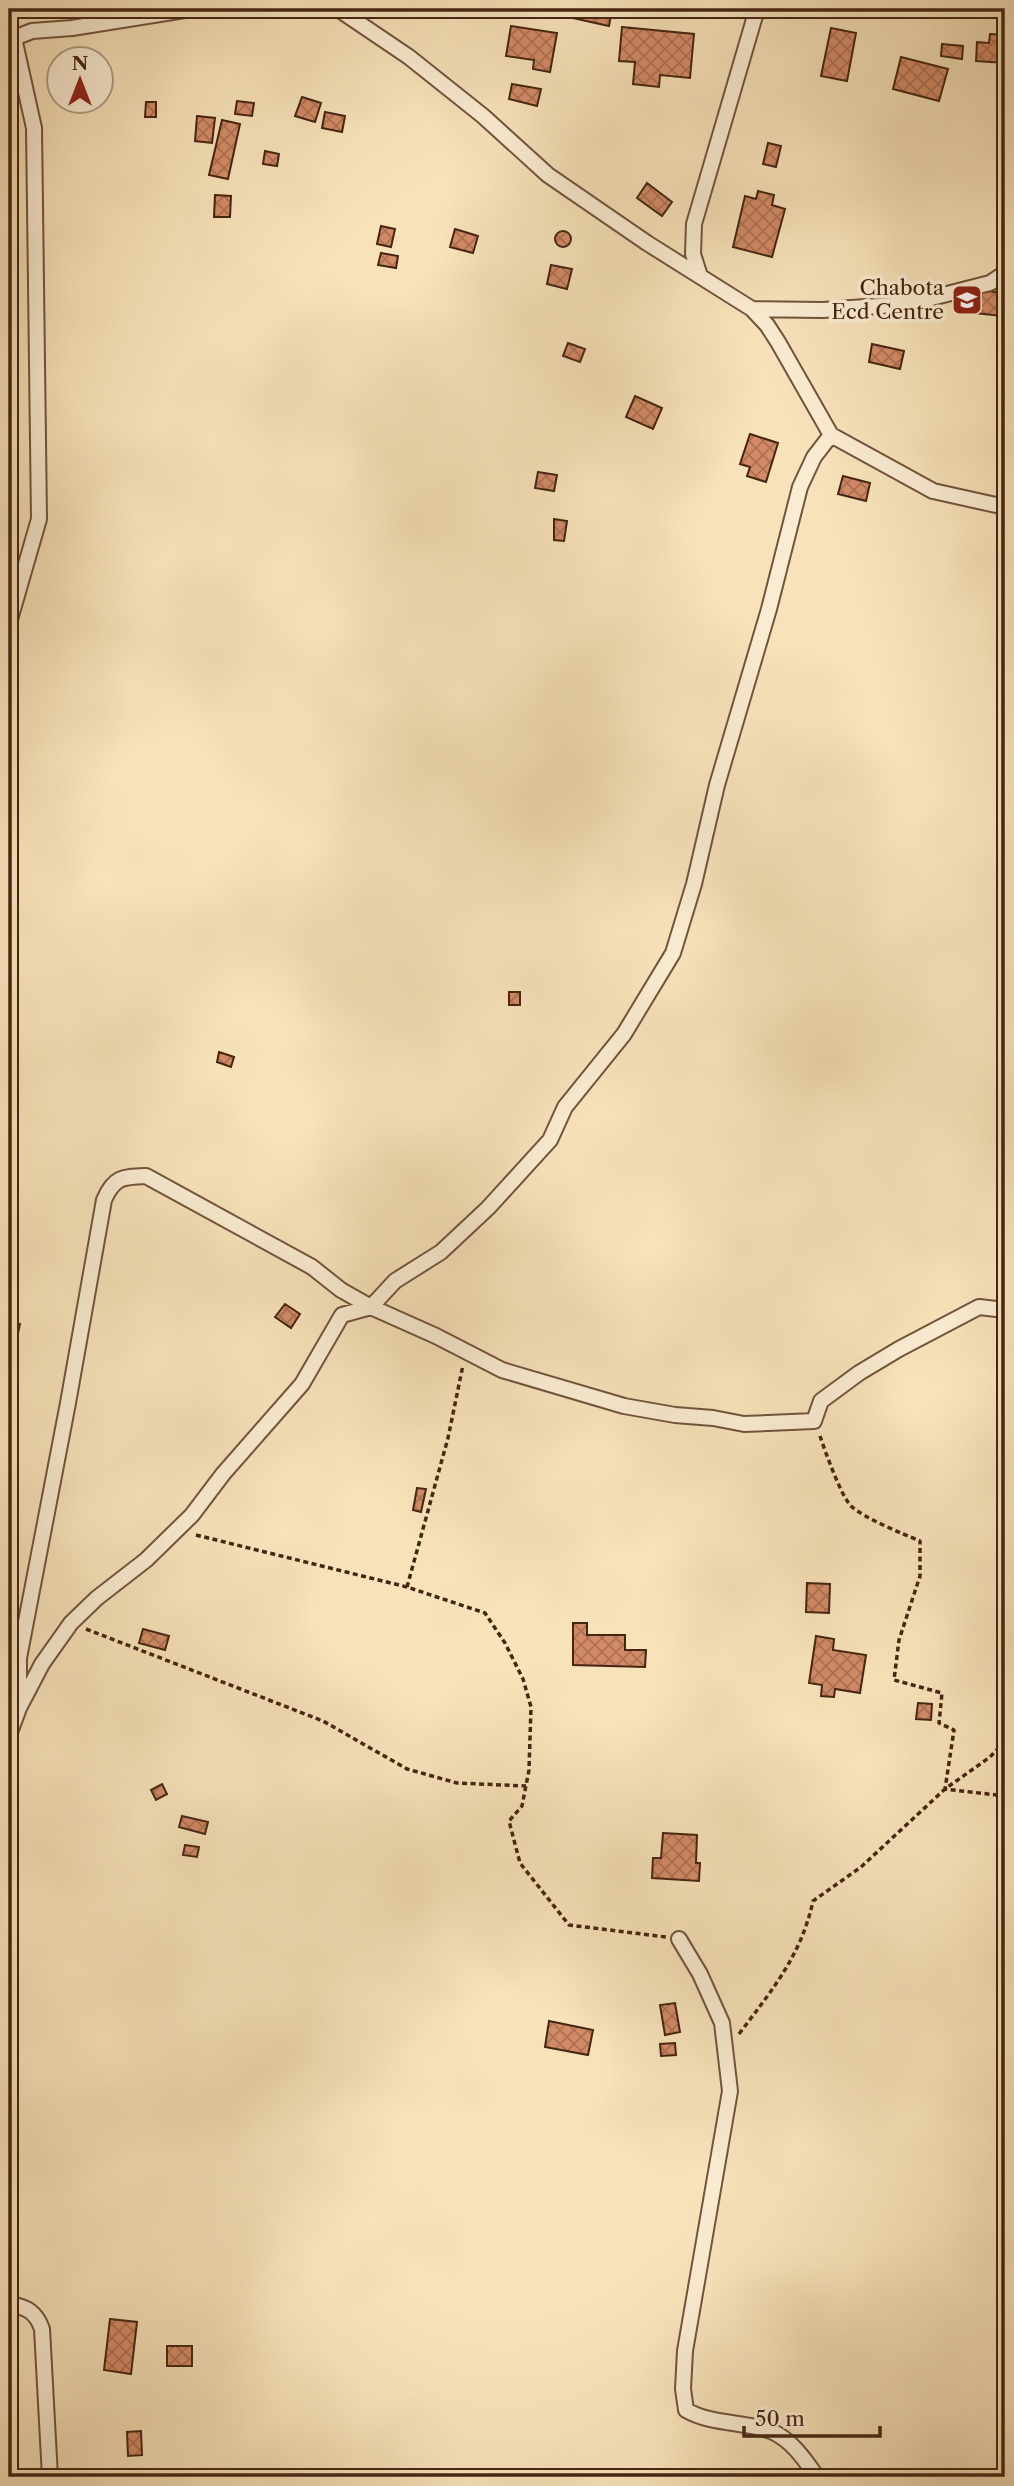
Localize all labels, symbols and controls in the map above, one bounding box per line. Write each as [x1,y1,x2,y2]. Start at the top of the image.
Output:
north arrow [46,46,116,116]
text: N [72,52,88,75]
place label: Chabota Ecd Centre [831,275,945,324]
school or university icon: Chabota Ecd Centre [950,283,984,317]
scale bar [744,2395,881,2439]
text: 50 m [755,2406,805,2431]

